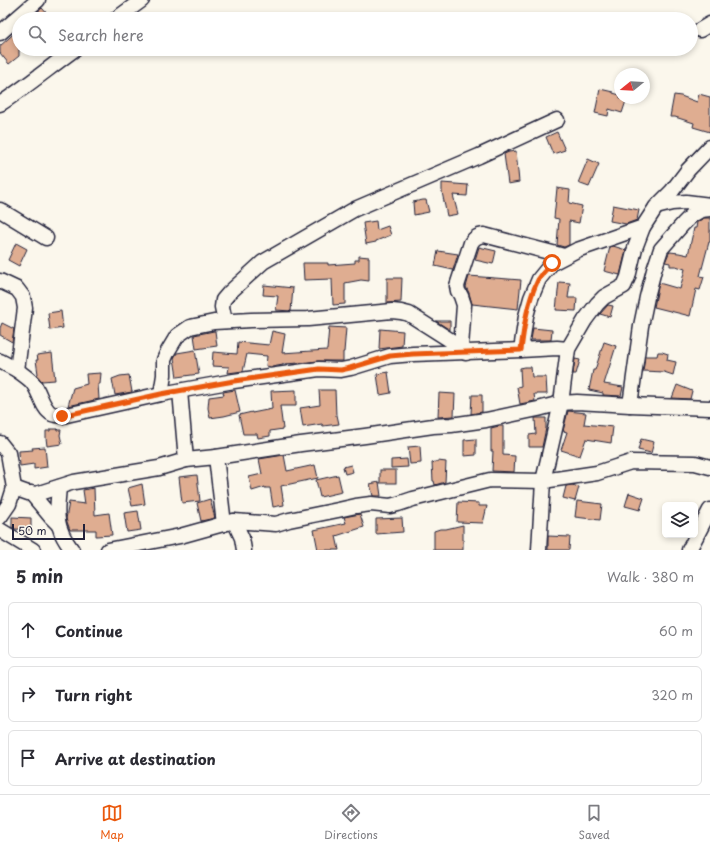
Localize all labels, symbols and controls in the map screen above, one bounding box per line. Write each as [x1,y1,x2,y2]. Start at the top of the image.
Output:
search box [12,12,698,56]
icon: search [26,23,48,45]
text: Search here [58,23,144,46]
north arrow [614,68,650,104]
route start [543,254,561,272]
route end [53,407,71,425]
map controls [662,502,698,538]
button: layers [662,502,698,538]
scale bar [12,522,85,541]
text: 50 m [18,522,47,539]
text: 5 min [16,563,63,589]
text: Walk · 380 m [607,567,694,586]
icon: ahead [17,619,39,641]
text: Continue [55,619,123,642]
text: 60 m [659,621,693,640]
icon: right [17,683,39,705]
text: Turn right [55,683,132,706]
text: 320 m [651,685,693,704]
icon: arrive [17,747,39,769]
text: Arrive at destination [55,747,216,770]
tab: Map [100,802,124,843]
tab: Directions [324,802,378,843]
tab: Saved [578,802,610,843]

